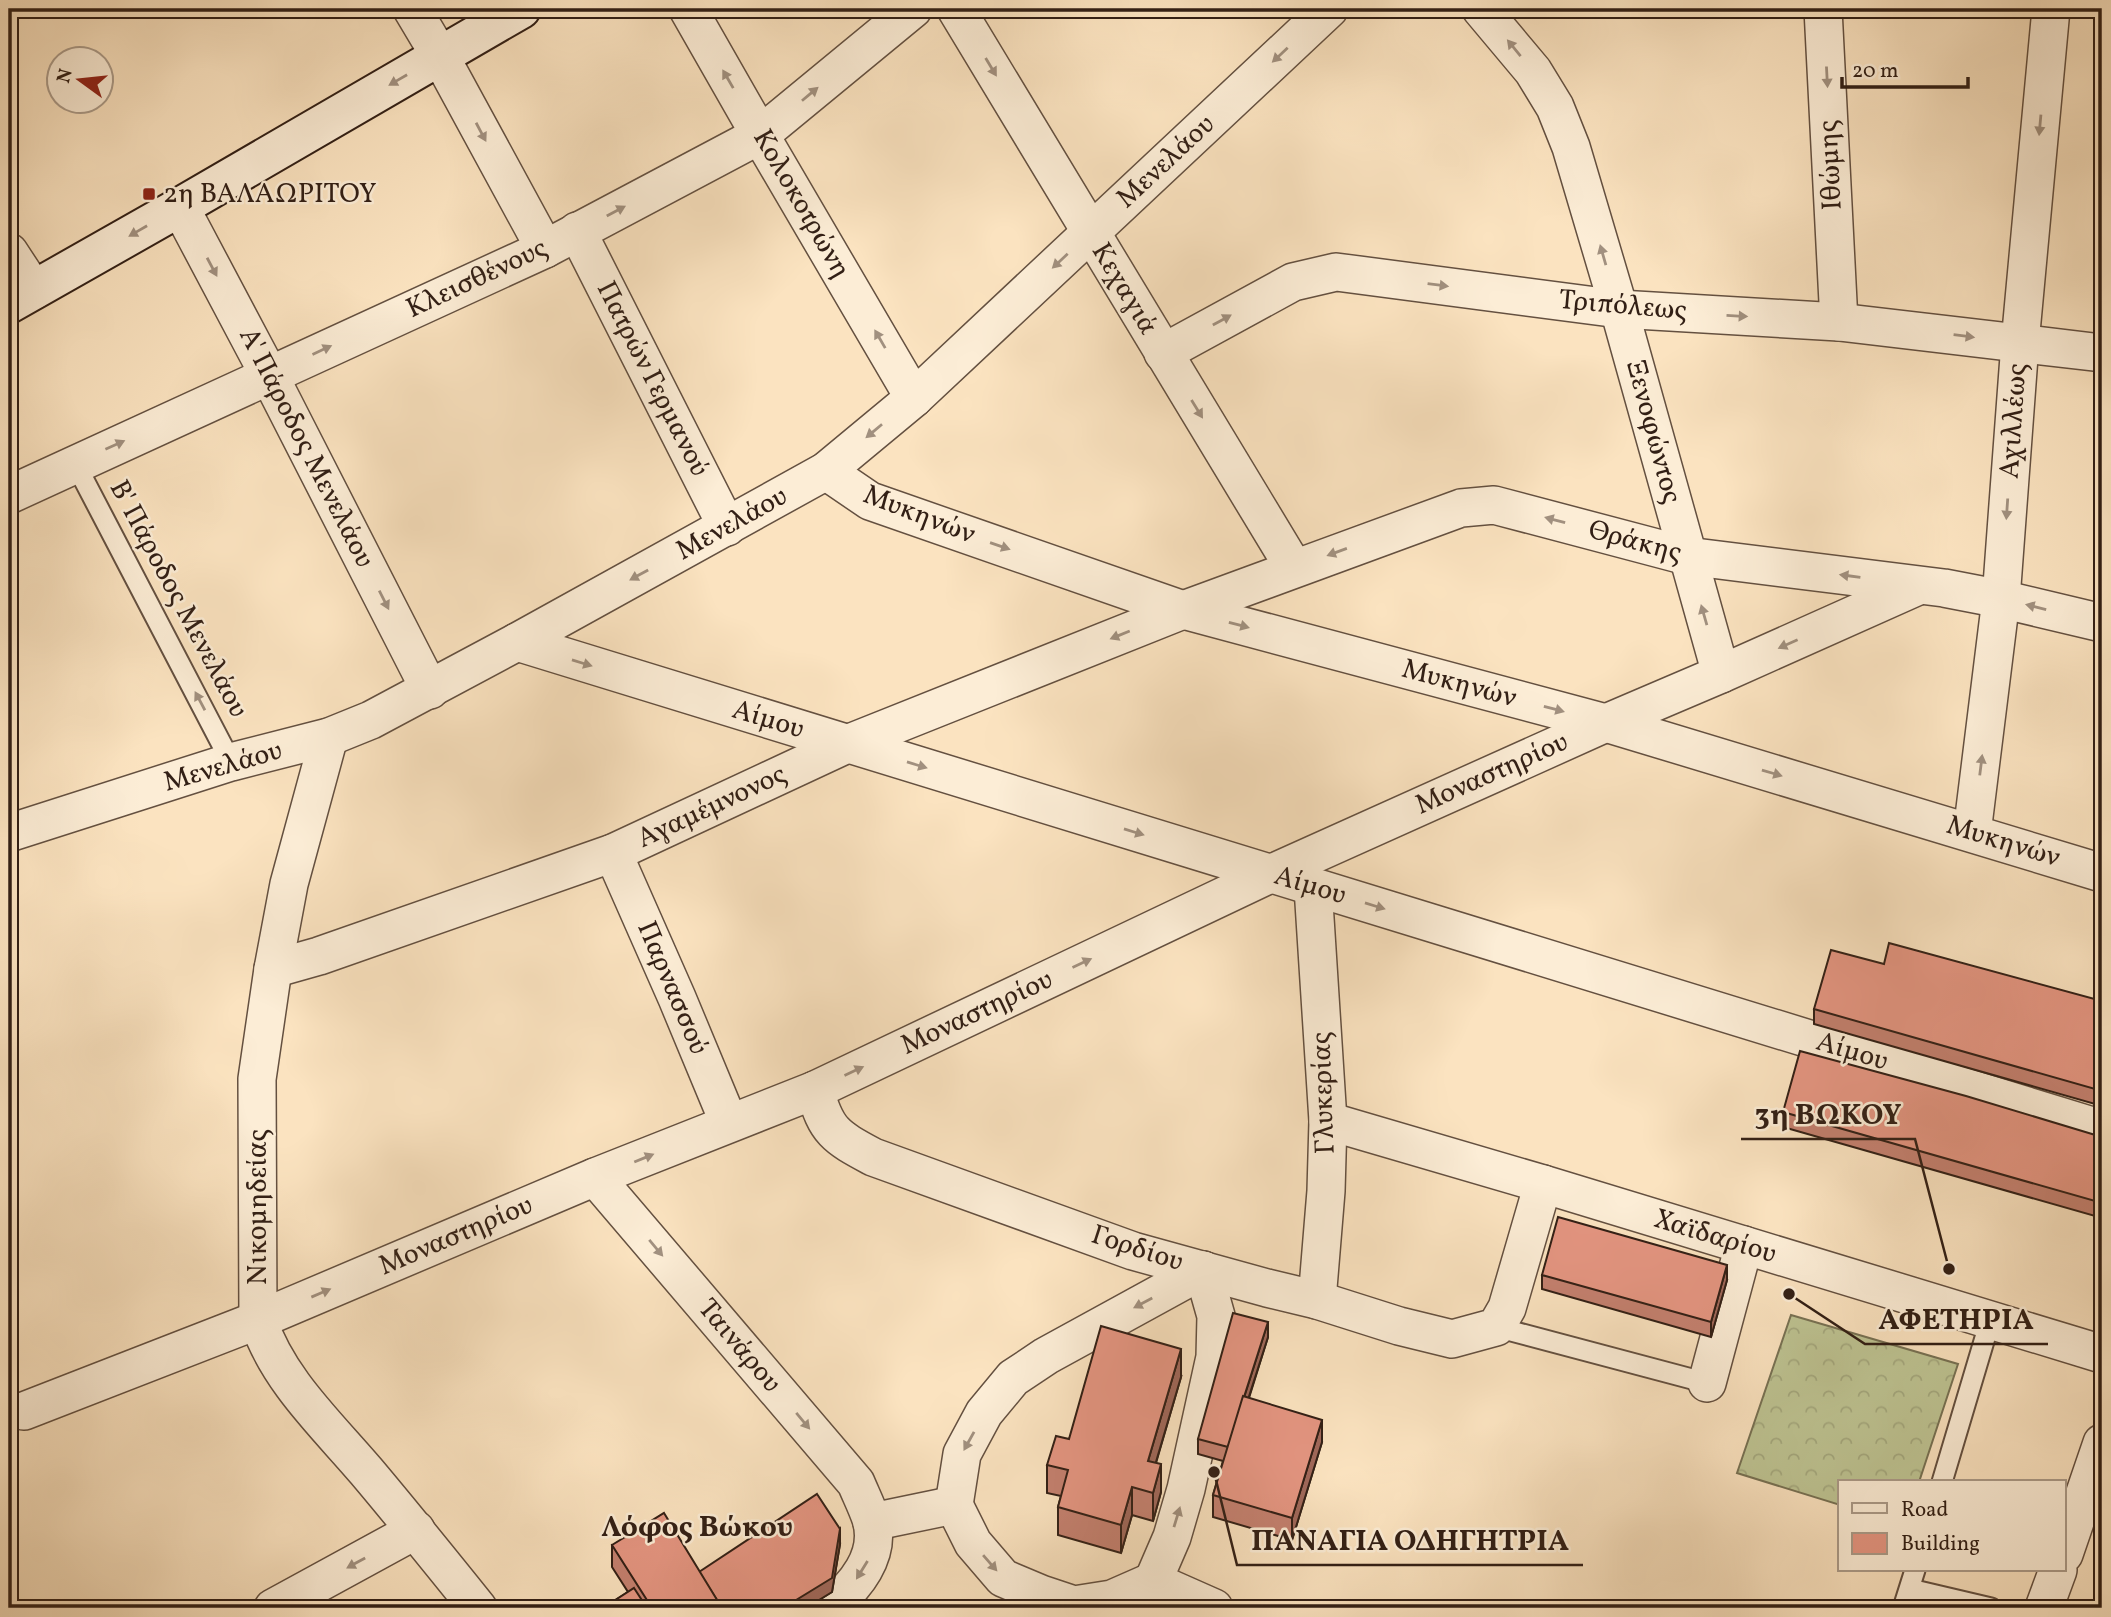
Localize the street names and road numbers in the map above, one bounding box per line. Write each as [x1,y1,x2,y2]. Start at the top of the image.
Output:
street label: Μενελάου [1108,106,1224,218]
street label: Ιθώμης [1809,119,1853,211]
street label: Κολοκοτρώνη [743,122,859,286]
street label: Κλεισθένους [400,229,554,329]
street label: Κεχαγιά [1081,236,1167,343]
street label: Πατρών Γερμανού [586,275,718,483]
street label: Τριπόλεως [1557,281,1689,331]
street label: Α' Πάροδος Μενελάου [229,321,383,575]
street label: Ξενοφώντος [1615,356,1691,508]
street label: Αχιλλέως [1991,362,2037,480]
street label: Β' Πάροδος Μενελάου [99,473,257,725]
street label: Μυκηνών [857,476,981,554]
street label: Μενελάου [669,477,795,571]
street label: Θράκης [1584,511,1686,573]
street label: Μυκηνών [1397,650,1521,718]
street label: Αίμου [727,691,809,749]
street label: Μοναστηρίου [1409,723,1575,825]
street label: Μενελάου [159,731,287,803]
street label: Αγαμέμνονος [631,755,793,859]
street label: Μυκηνών [1941,806,2065,878]
street label: Αίμου [1269,857,1351,915]
street label: Παρνασσού [626,915,718,1061]
street label: Μοναστηρίου [895,961,1059,1065]
street label: Αίμου [1811,1023,1893,1081]
street label: Γλυκερίας [1302,1031,1346,1155]
street label: Νικομηδείας [239,1129,278,1285]
street label: Μοναστηρίου [373,1186,539,1286]
street label: Χαϊδαρίου [1649,1200,1781,1274]
street label: Γορδίου [1086,1216,1188,1282]
street label: Ταινάρου [688,1291,790,1401]

